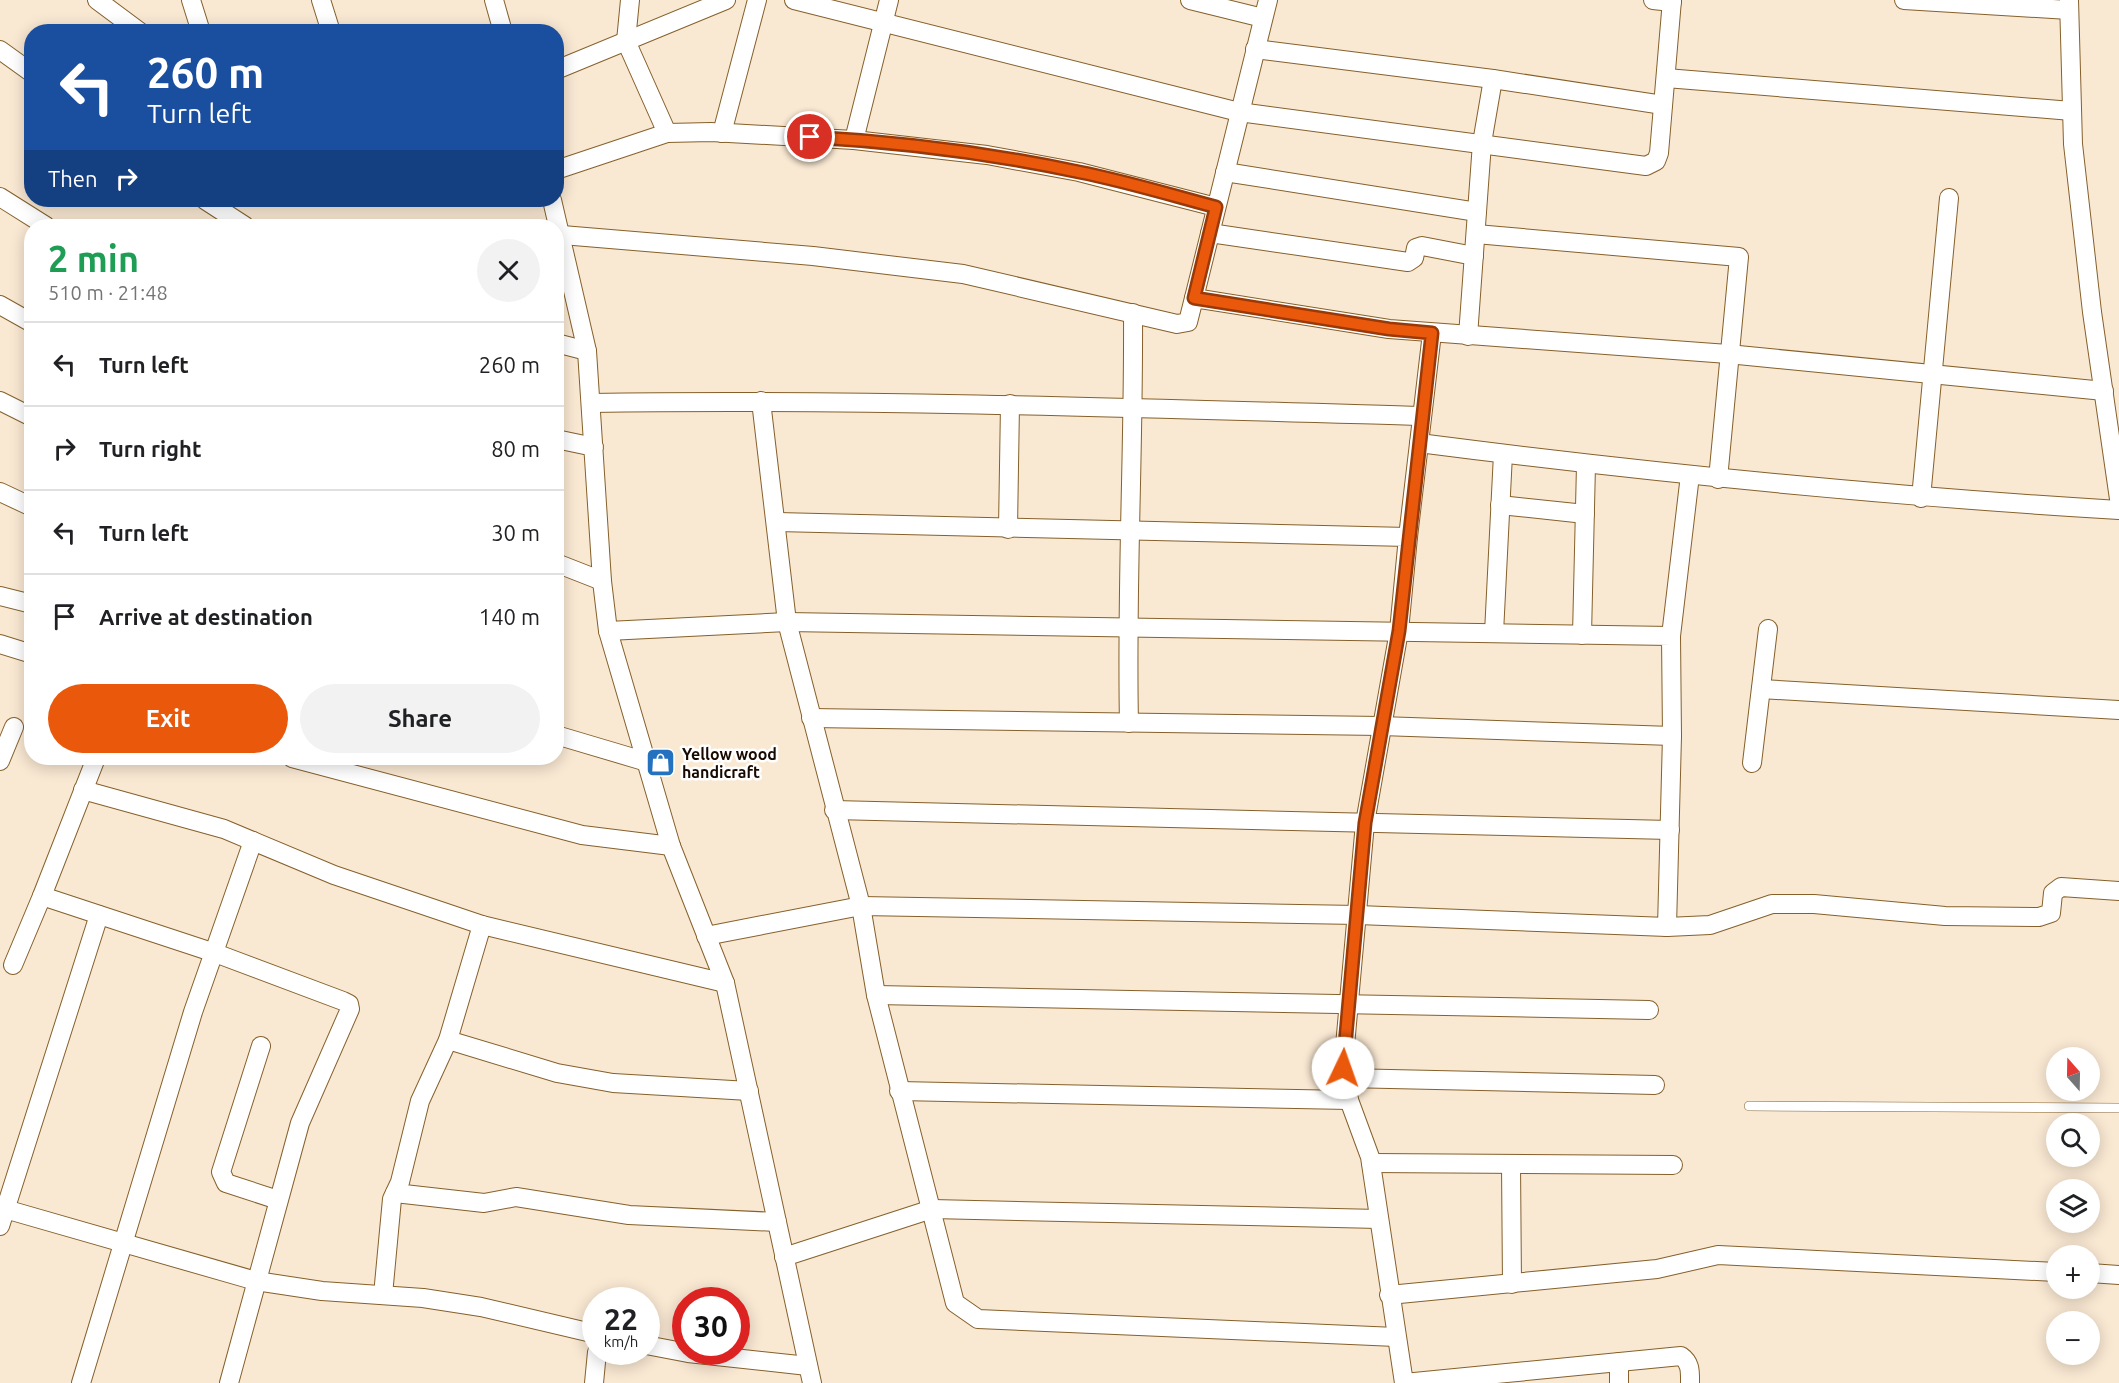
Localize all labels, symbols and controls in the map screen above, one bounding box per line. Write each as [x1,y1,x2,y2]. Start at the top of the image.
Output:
icon: left [48,48,126,126]
text: 260 m [147,49,264,96]
text: Turn left [147,98,251,128]
pin [784,111,835,162]
icon: arrive [793,120,826,153]
icon: right [110,162,143,195]
text: Then [48,166,98,191]
text: 2 min [48,238,139,279]
button: close [477,239,540,302]
text: 510 m · 21:48 [48,281,168,304]
icon: left [48,348,81,381]
text: Turn left [99,352,189,377]
text: 260 m [479,352,540,377]
icon: right [48,432,81,465]
text: Turn right [99,436,201,461]
text: 80 m [491,436,540,461]
icon: left [48,516,81,549]
text: Turn left [99,520,189,545]
text: 30 m [491,520,540,545]
icon: arrive [48,600,81,633]
text: Arrive at destination [99,604,313,629]
text: 140 m [479,604,540,629]
button: Exit [48,684,288,753]
button: Share [300,684,540,753]
place label: Yellow wood handicraft [682,745,777,781]
shop icon: Yellow wood handicraft [645,747,677,779]
position arrow [1311,1036,1375,1100]
north arrow [2046,1047,2100,1101]
map controls [2046,1047,2100,1365]
button: search [2046,1113,2100,1167]
button: layers [2046,1179,2100,1233]
button: + [2046,1245,2100,1299]
speed limit sign: 30 [672,1287,750,1365]
text: 22 [604,1302,638,1336]
button: − [2046,1311,2100,1365]
text: km/h [604,1333,638,1350]

